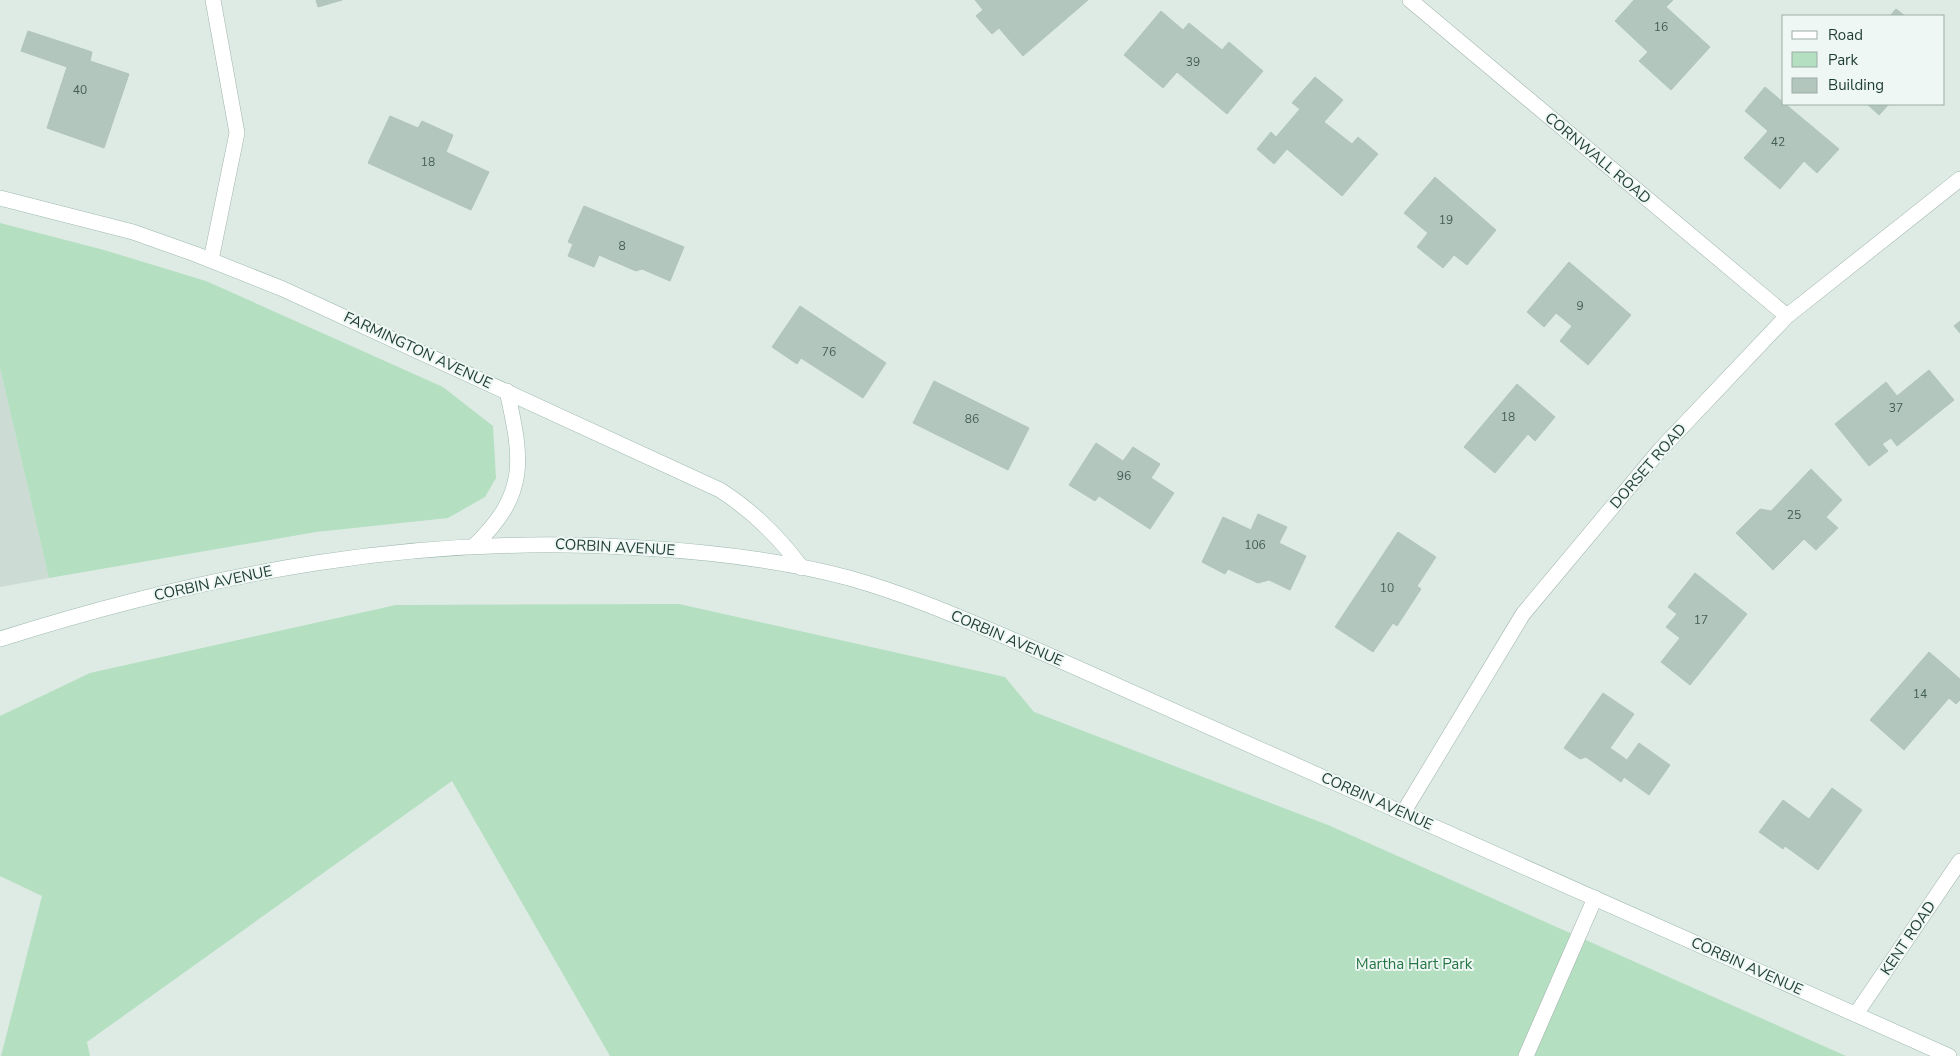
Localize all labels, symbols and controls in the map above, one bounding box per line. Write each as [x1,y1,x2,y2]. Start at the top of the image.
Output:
legend [1782,15,1945,105]
house number: 16 [1654,19,1668,35]
text: Road [1828,25,1863,45]
text: Park [1828,50,1858,70]
house number: 39 [1186,54,1200,70]
text: Building [1828,75,1884,95]
house number: 40 [73,82,87,98]
street label: CORNWALL ROAD [1541,108,1655,208]
house number: 42 [1771,134,1785,150]
house number: 18 [421,154,435,170]
house number: 19 [1439,212,1453,228]
house number: 8 [618,238,626,254]
house number: 9 [1576,298,1584,314]
street label: FARMINGTON AVENUE [341,307,495,393]
house number: 76 [822,344,836,360]
house number: 37 [1889,400,1903,416]
house number: 18 [1501,409,1515,425]
house number: 86 [965,411,979,427]
street label: DORSET ROAD [1605,419,1691,513]
house number: 96 [1117,468,1131,484]
house number: 25 [1787,507,1801,523]
street label: CORBIN AVENUE [554,534,676,560]
house number: 106 [1244,537,1266,553]
street label: CORBIN AVENUE [152,561,274,605]
house number: 10 [1380,580,1394,596]
street label: CORBIN AVENUE [948,605,1066,671]
house number: 17 [1694,612,1708,628]
house number: 14 [1913,686,1927,702]
street label: CORBIN AVENUE [1318,767,1436,835]
street label: KENT ROAD [1876,897,1940,979]
street label: CORBIN AVENUE [1688,932,1806,1000]
park label: Martha Hart Park [1356,954,1473,974]

